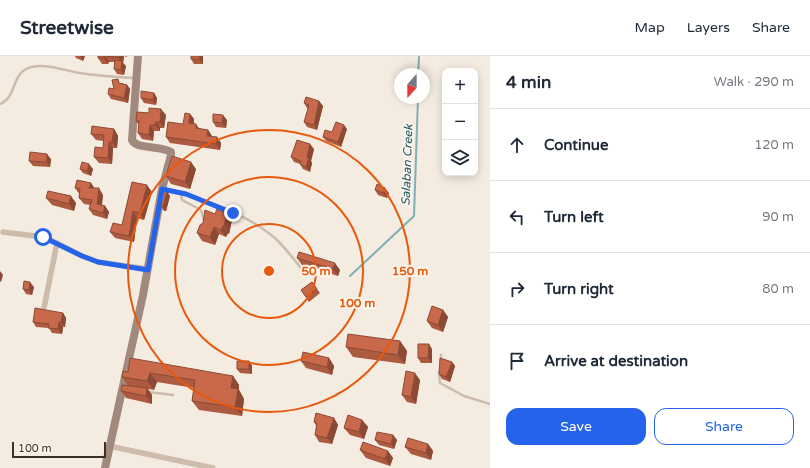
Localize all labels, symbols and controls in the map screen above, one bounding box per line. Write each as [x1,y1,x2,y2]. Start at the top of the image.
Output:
text: Streetwise [20,17,114,39]
text: Map [635,19,665,36]
text: Layers [687,19,730,36]
text: Share [752,19,790,36]
north arrow [394,68,430,104]
map controls [442,68,478,176]
button: + [442,68,478,104]
text: 4 min [506,72,551,93]
text: Walk · 290 m [714,74,794,90]
button: − [442,104,478,140]
water label: Salaban Creek [399,123,415,206]
icon: ahead [506,134,528,156]
text: Continue [544,136,608,154]
text: 120 m [754,137,794,153]
button: layers [442,140,478,176]
route end [224,204,242,222]
icon: left [506,206,528,228]
text: Turn left [544,208,604,226]
text: 90 m [762,209,794,225]
route start [34,228,52,246]
centre of rings [262,264,276,278]
text: 50 m [301,264,331,278]
text: 150 m [392,264,428,278]
icon: right [506,278,528,300]
text: Turn right [544,280,614,298]
text: 80 m [762,281,794,297]
text: 100 m [339,296,375,310]
icon: arrive [506,350,528,372]
text: Arrive at destination [544,352,688,370]
button: Save [506,408,646,445]
button: Share [654,408,794,445]
scale bar [12,440,106,459]
text: 100 m [18,442,52,455]

